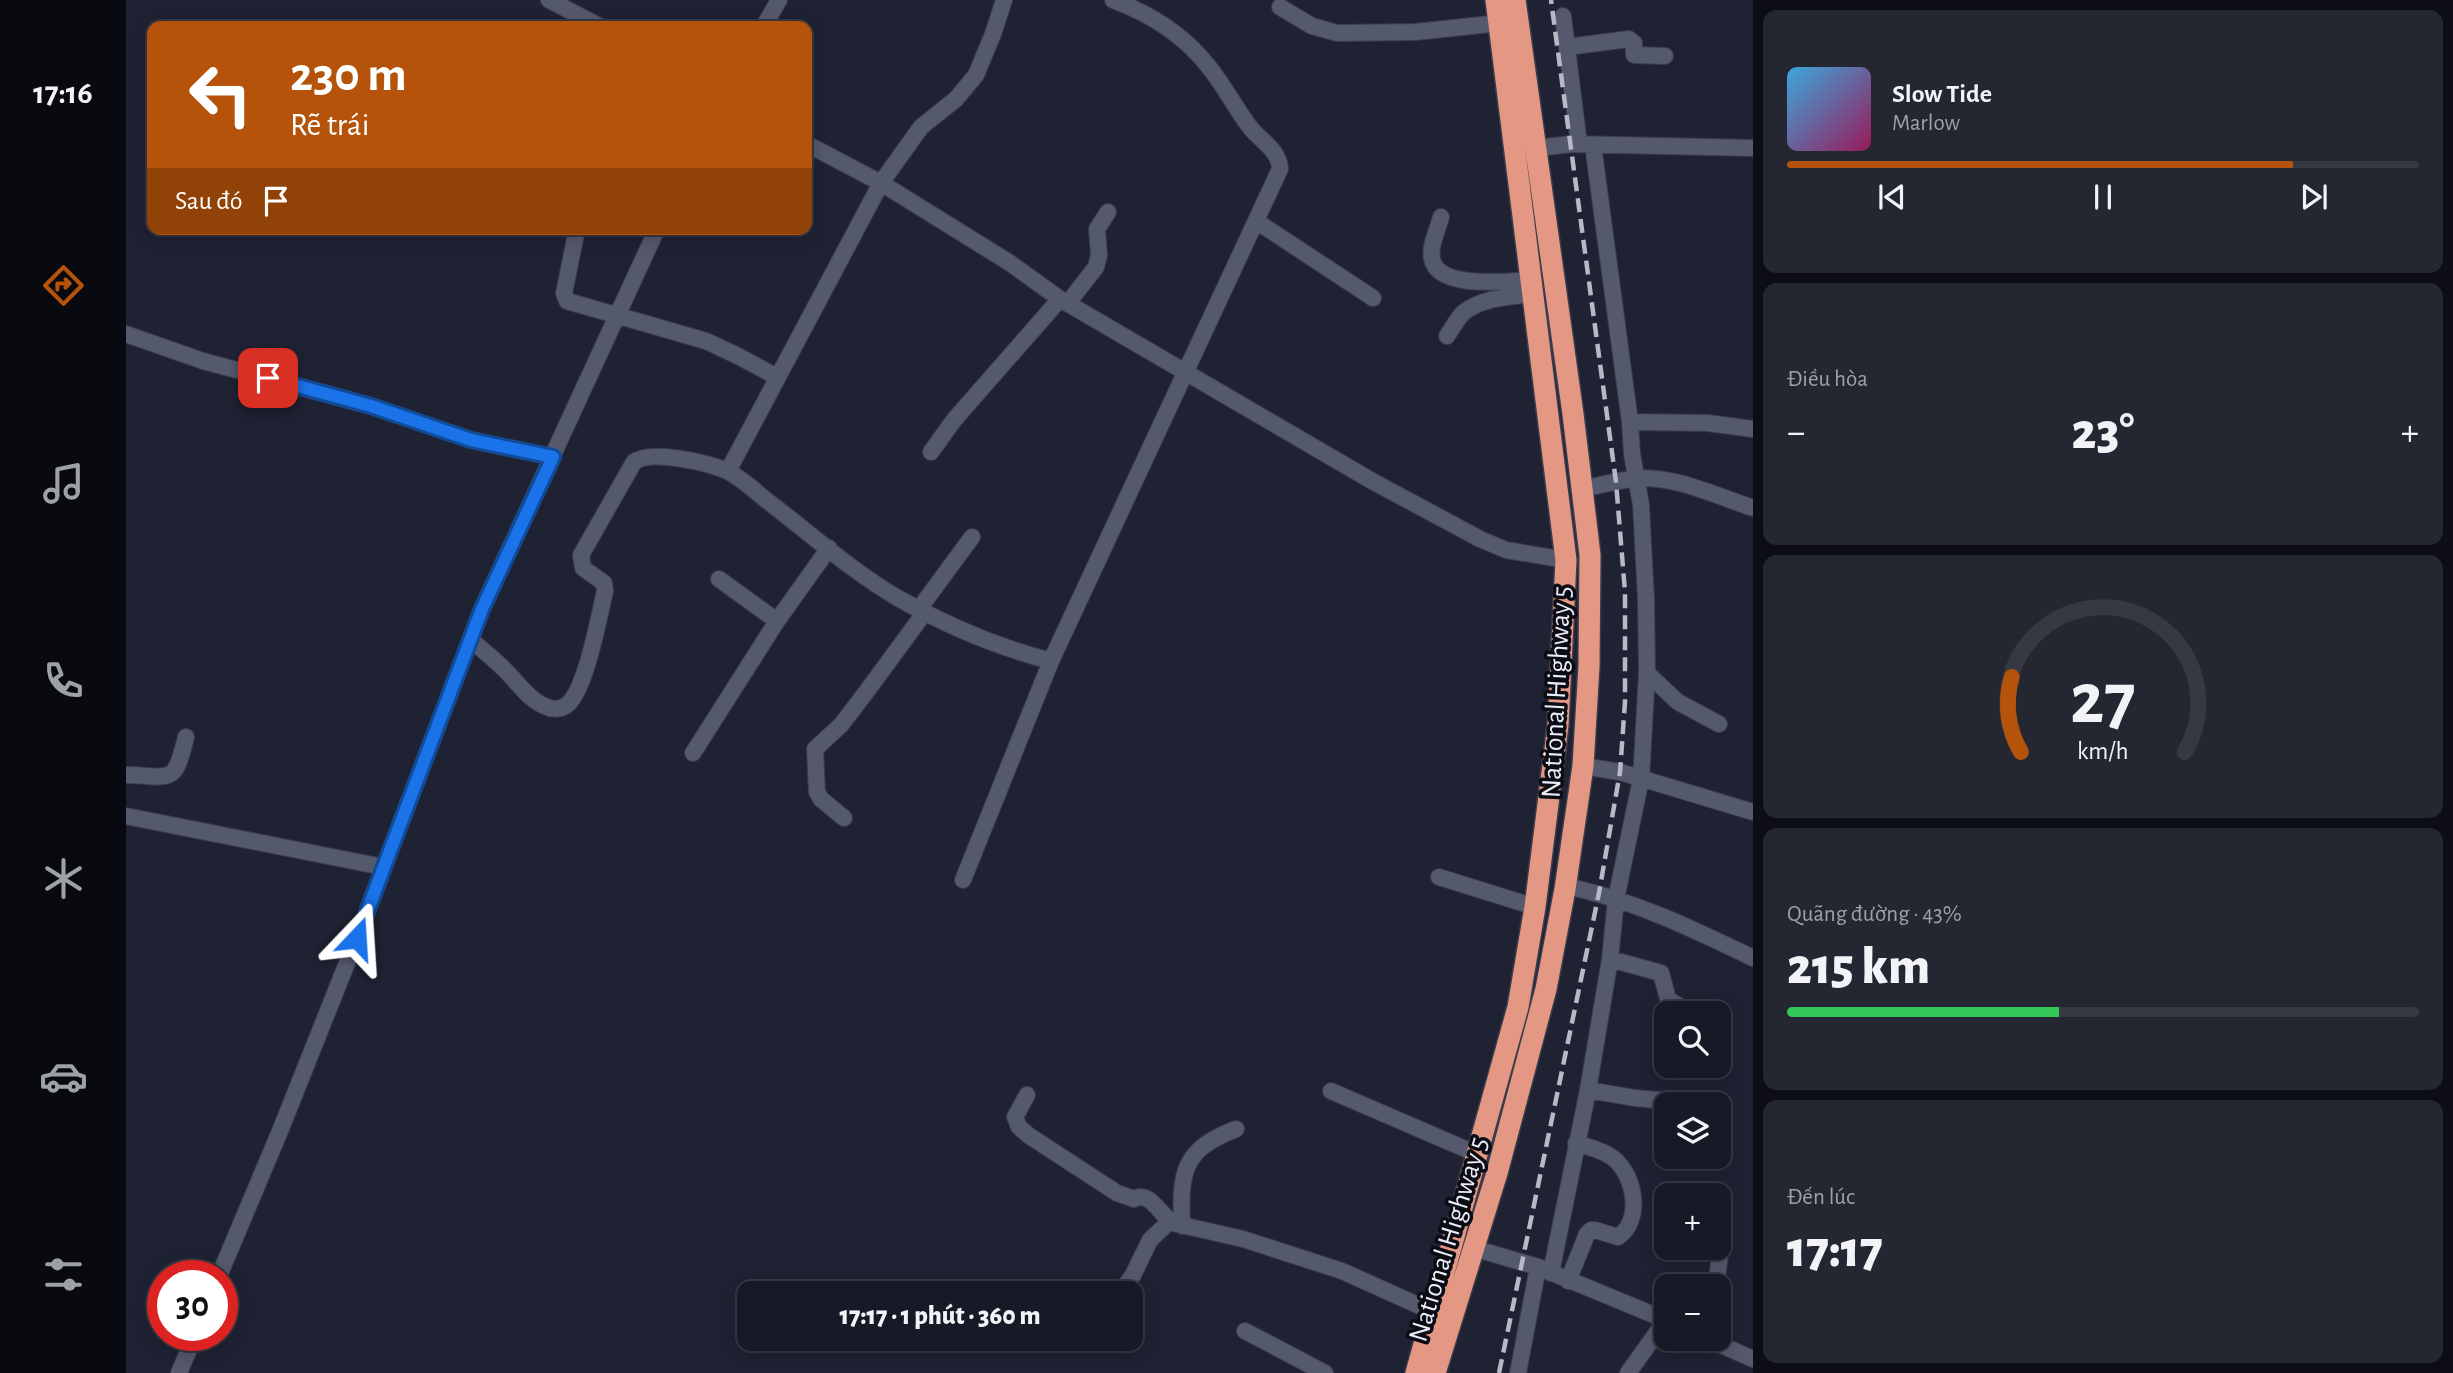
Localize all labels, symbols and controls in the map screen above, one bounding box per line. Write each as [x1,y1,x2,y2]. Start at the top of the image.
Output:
icon: left [175,49,266,140]
text: 230 m [290,51,407,100]
text: 17:16 [33,77,93,109]
text: Slow Tide [1892,81,1992,107]
text: Rẽ trái [290,109,369,141]
text: Marlow [1892,112,1960,135]
icon: previous [1873,178,1911,216]
icon: pause [2084,178,2122,216]
icon: next [2295,178,2333,216]
icon: arrive [257,182,295,220]
text: Sau đó [175,188,243,214]
icon: directions [39,261,88,310]
pin [238,348,298,408]
icon: arrive [249,359,287,397]
text: Điều hòa [1787,368,1868,391]
text: 23° [2072,406,2134,458]
text: − [1787,414,1805,452]
text: + [2401,414,2419,452]
icon: music [39,459,88,508]
street label: National Highway 5 [1537,585,1577,799]
icon: phone [39,656,88,705]
text: 27 [2070,665,2136,738]
text: km/h [2077,739,2129,764]
icon: climate [39,854,88,903]
position arrow [320,901,394,975]
text: Quãng đường · 43% [1787,903,1962,926]
text: 215 km [1787,941,1930,993]
map controls [1654,1001,1731,1351]
button: search [1654,1001,1731,1078]
icon: car [39,1052,88,1101]
button: layers [1654,1092,1731,1169]
street label: National Highway 5 [1404,1134,1493,1345]
button: + [1654,1183,1731,1260]
text: Đến lúc [1787,1186,1855,1209]
text: 17:17 [1787,1224,1883,1276]
icon: filters [39,1250,88,1299]
speed limit sign: 30 [147,1260,238,1351]
button: − [1654,1274,1731,1351]
text: 17:17 · 1 phút · 360 m [839,1303,1041,1329]

